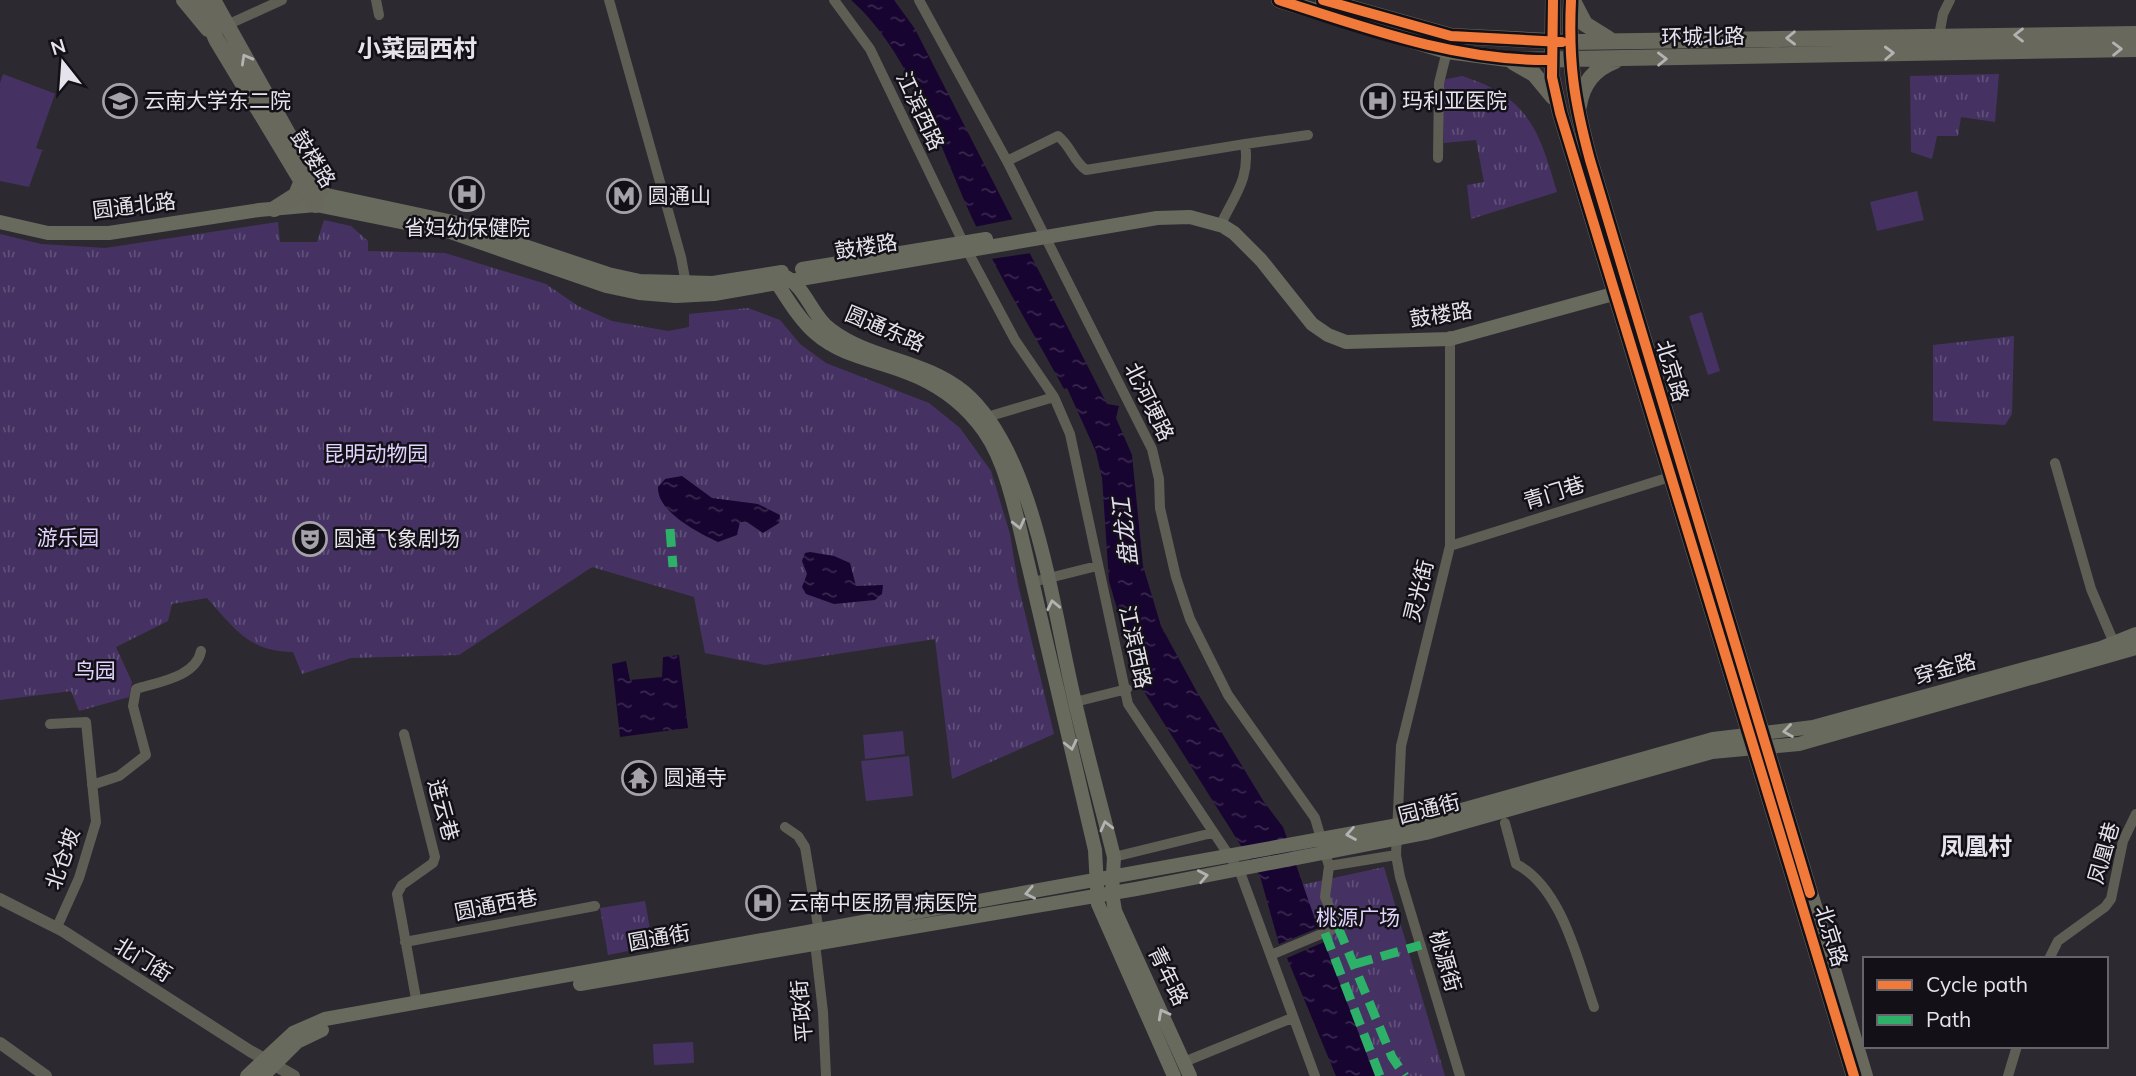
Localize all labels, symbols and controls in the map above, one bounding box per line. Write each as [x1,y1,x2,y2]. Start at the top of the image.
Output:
street label: 环城北路 [1661,22,1745,50]
one-way arrow [2013,27,2024,43]
north arrow [28,28,98,98]
one-way arrow [1786,30,1796,46]
text: N [48,33,68,60]
district label: 小菜园西村 [357,33,477,63]
one-way arrow [2111,42,2122,57]
one-way arrow [1884,45,1895,61]
one-way arrow [1657,51,1667,67]
one-way arrow [240,53,254,66]
street label: 江滨西路 [891,67,950,154]
school or university icon: 云南大学东二院 [101,82,139,120]
hospital icon: 玛利亚医院 [1359,82,1397,120]
place label: 云南大学东二院 [144,87,291,113]
place label: 玛利亚医院 [1402,87,1507,113]
street label: 鼓楼路 [286,125,342,192]
hospital icon: 省妇幼保健院 [448,175,486,213]
metro station icon: 圆通山 [605,177,643,215]
place label: 圆通山 [648,182,711,208]
street label: 圆通北路 [91,187,177,223]
place label: 省妇幼保健院 [404,214,530,240]
street label: 鼓楼路 [833,228,899,264]
street label: 鼓楼路 [1408,296,1474,332]
street label: 圆通东路 [842,300,929,356]
street label: 北京路 [1651,337,1695,405]
street label: 北河埂路 [1120,358,1180,445]
park label: 昆明动物园 [324,440,429,466]
street label: 青门巷 [1520,470,1588,514]
water label: 盘龙江 [1106,493,1143,568]
one-way arrow [1011,518,1025,530]
theatre icon: 圆通飞象剧场 [291,520,329,558]
park label: 游乐园 [37,524,100,550]
place label: 圆通飞象剧场 [334,525,460,551]
street label: 灵光街 [1398,557,1438,624]
one-way arrow [1047,599,1061,611]
street label: 江滨西路 [1115,603,1157,691]
street label: 穿金路 [1911,647,1979,689]
park label: 鸟园 [74,657,116,683]
one-way arrow [1782,723,1793,738]
one-way arrow [1063,739,1077,751]
temple icon: 圆通寺 [620,759,658,797]
place label: 圆通寺 [664,764,727,790]
street label: 连云巷 [423,776,465,844]
street label: 园通街 [1395,788,1462,828]
street label: 凤凰巷 [2082,819,2124,887]
one-way arrow [1100,820,1114,832]
street label: 北仓坡 [40,825,85,893]
one-way arrow [1345,826,1357,841]
district label: 凤凰村 [1940,831,2012,861]
one-way arrow [1197,869,1209,884]
street label: 圆通西巷 [452,883,540,925]
hospital icon: 云南中医肠胃病医院 [744,884,782,922]
one-way arrow [1024,885,1036,900]
place label: 云南中医肠胃病医院 [788,889,977,915]
street label: 北京路 [1810,902,1854,970]
park label: 桃源广场 [1316,904,1400,930]
street label: 圆通街 [626,919,692,955]
street label: 桃源街 [1425,927,1467,995]
street label: 北门街 [110,931,177,987]
street label: 青年路 [1143,942,1194,1010]
legend [1863,957,2108,1048]
text: Cycle path [1926,971,2028,997]
street label: 平政街 [785,979,817,1044]
text: Path [1926,1006,1971,1032]
one-way arrow [1157,1009,1171,1021]

